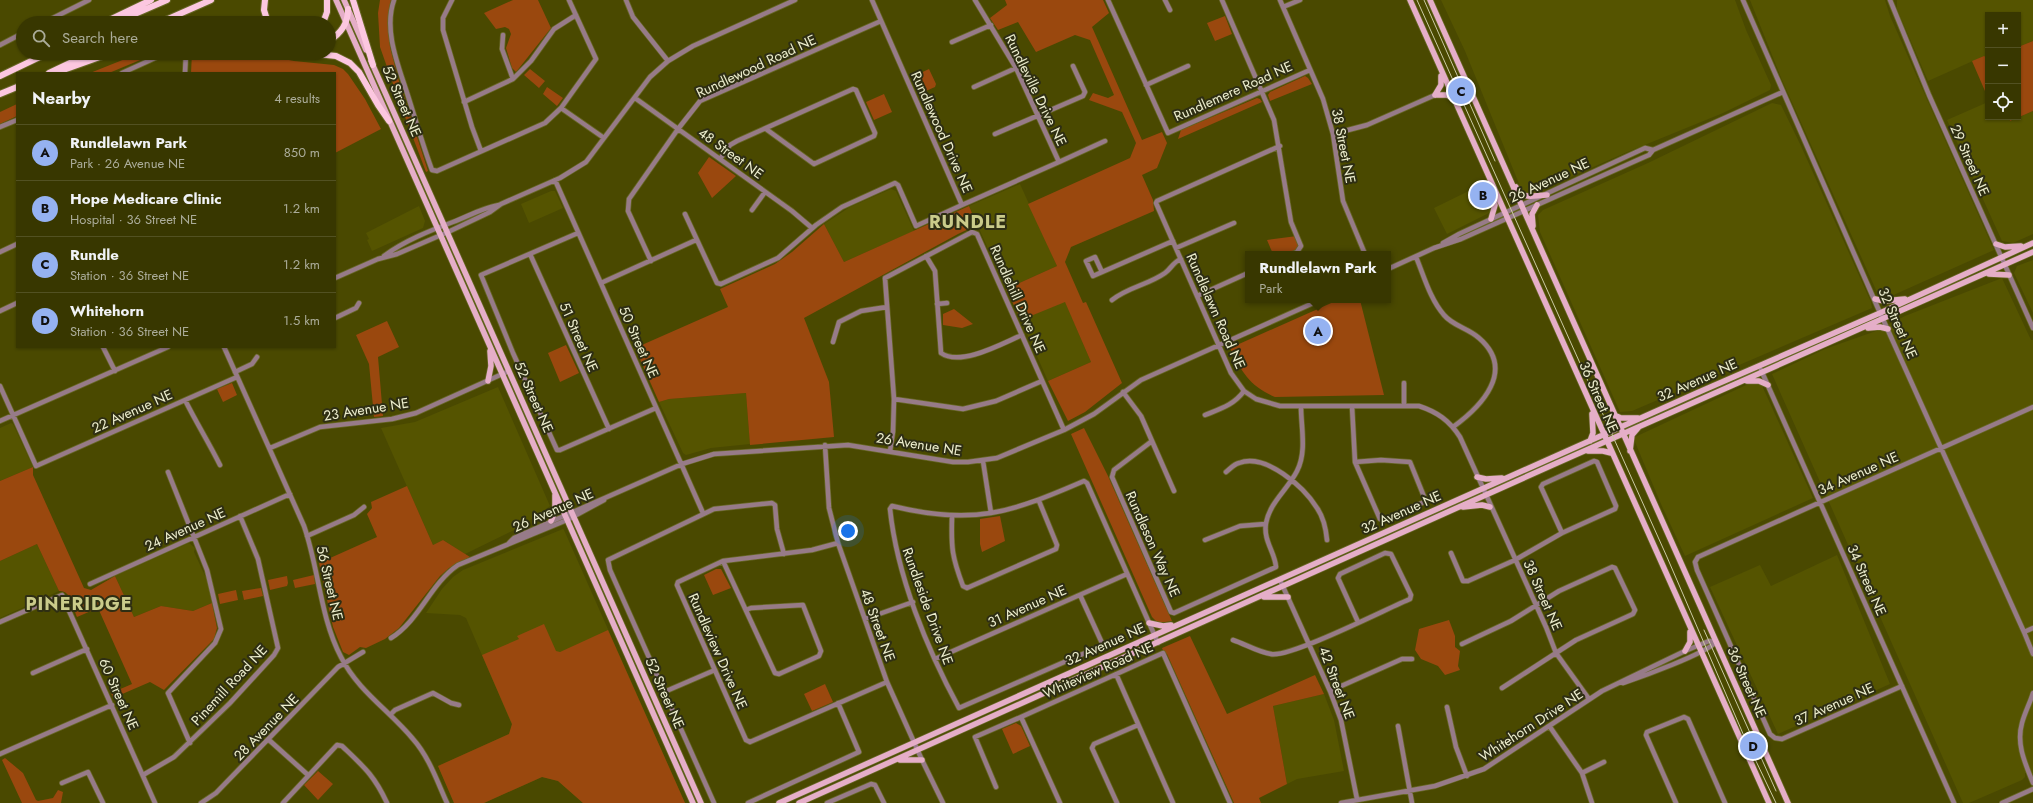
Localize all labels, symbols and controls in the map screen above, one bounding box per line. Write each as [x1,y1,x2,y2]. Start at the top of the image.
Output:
map controls [1985,12,2021,120]
button: + [1985,12,2021,48]
search box [16,16,336,60]
icon: search [30,27,52,49]
text: Search here [62,27,138,49]
street label: Rundlewood Road NE [693,29,819,103]
street label: Rundleville Drive NE [1000,31,1072,149]
button: − [1985,48,2021,84]
street label: Rundlemere Road NE [1170,56,1296,126]
street label: 52 Street NE [377,62,427,140]
street label: Rundlewood Drive NE [906,68,978,196]
pin: C [1448,76,1474,106]
button: locate [1985,84,2021,120]
text: Nearby [32,86,90,110]
text: 4 results [274,89,320,108]
street label: 38 Street NE [1327,107,1361,185]
street label: 29 Street NE [1945,121,1995,199]
street label: 48 Street NE [694,123,768,183]
text: Rundlelawn Park [70,132,187,154]
text: A [40,143,50,162]
text: 850 m [284,143,320,162]
street label: 26 Avenue NE [1506,153,1592,207]
text: Park · 26 Avenue NE [70,154,185,173]
pin: B [1470,180,1496,210]
text: Hope Medicare Clinic [70,188,222,210]
text: B [41,199,49,218]
text: 1.2 km [283,199,320,218]
district label: RUNDLE [929,209,1007,235]
text: Hospital · 36 Street NE [70,210,197,229]
street label: Rundlehill Drive NE [985,242,1051,356]
text: Rundle [70,244,119,266]
street label: Rundlelawn Road NE [1181,250,1251,372]
popup [1245,251,1391,303]
text: C [40,255,50,274]
text: 1.2 km [283,255,320,274]
text: Rundlelawn Park [1259,257,1377,279]
text: Station · 36 Street NE [70,266,189,285]
text: Park [1259,279,1283,298]
street label: 32 Street NE [1873,284,1923,362]
street label: 51 Street NE [555,299,603,375]
text: Whitehorn [70,300,144,322]
street label: 50 Street NE [614,303,664,381]
text: D [40,311,50,330]
text: 1.5 km [283,311,320,330]
pin: A [1305,316,1331,346]
text: Station · 36 Street NE [70,322,189,341]
street label: 32 Avenue NE [1654,353,1740,407]
street label: 52 Street NE [509,358,559,436]
street label: 36 Street NE [1574,358,1624,436]
street label: 22 Avenue NE [88,384,176,438]
street label: 23 Avenue NE [322,392,410,426]
street label: 26 Avenue NE [875,427,963,461]
street label: 34 Avenue NE [1814,446,1902,500]
street label: 26 Avenue NE [509,483,597,537]
street label: 32 Avenue NE [1358,485,1444,539]
street label: Rundleson Way NE [1121,488,1185,600]
street label: 24 Avenue NE [141,502,229,556]
your location [838,521,858,541]
street label: 34 Street NE [1842,541,1892,619]
street label: 56 Street NE [312,544,348,622]
street label: Rundleside Drive NE [897,545,959,667]
street label: 38 Street NE [1518,556,1568,634]
street label: 31 Avenue NE [984,580,1070,632]
street label: 48 Street NE [856,586,900,664]
street label: Rundleview Drive NE [683,590,753,712]
district label: PINERIDGE [25,591,133,617]
street label: 32 Avenue NE [1062,617,1148,671]
street label: Whiteview Road NE [1040,637,1156,703]
street label: Pinemill Road NE [186,640,272,730]
street label: 36 Street NE [1722,643,1772,721]
street label: 42 Street NE [1314,644,1360,722]
street label: 52 Street NE [640,654,690,732]
street label: 60 Street NE [94,655,144,733]
street label: 37 Avenue NE [1791,678,1877,730]
street label: Whitehorn Drive NE [1475,684,1587,766]
street label: 28 Avenue NE [229,689,303,765]
pin: D [1740,731,1766,761]

